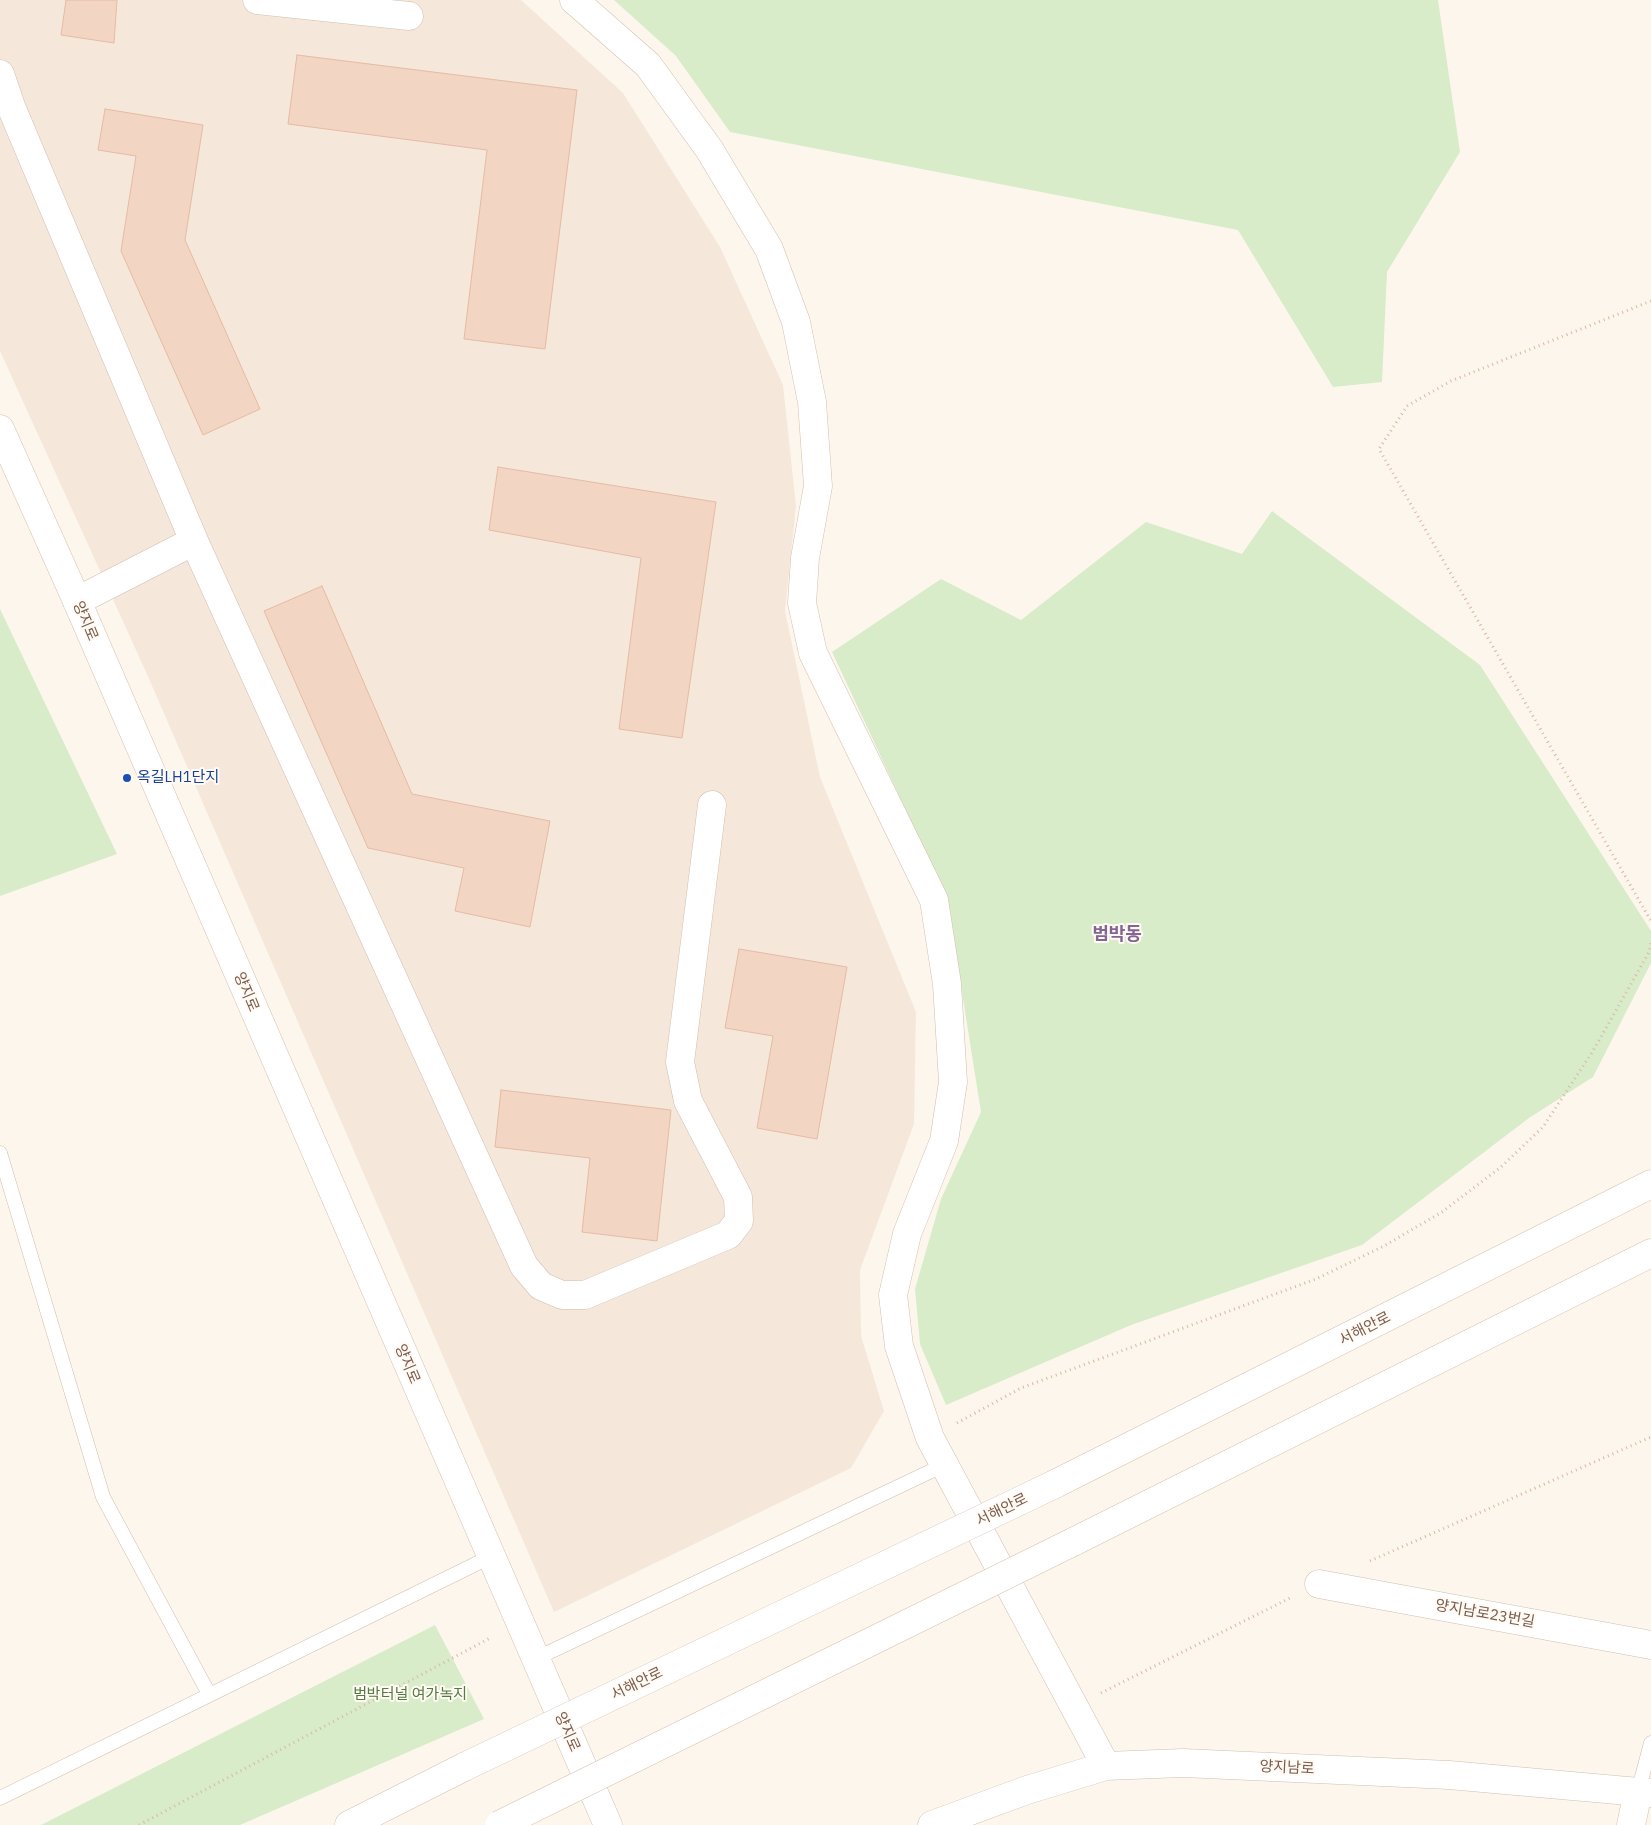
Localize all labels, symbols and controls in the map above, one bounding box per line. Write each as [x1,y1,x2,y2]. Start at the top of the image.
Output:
street label: 양지로 [69,598,101,644]
place label: 옥길LH1단지 [137,769,219,787]
marker: 옥길LH1단지 [121,772,133,784]
district label: 범박동 [1092,924,1142,946]
street label: 양지로 [230,969,262,1015]
street label: 서해안로 [1336,1308,1394,1350]
street label: 양지로 [391,1341,423,1387]
street label: 서해안로 [973,1490,1031,1530]
street label: 양지남로23번길 [1434,1596,1536,1632]
street label: 서해안로 [608,1664,666,1704]
park label: 범박터널 여가녹지 [353,1686,467,1704]
street label: 양지로 [550,1709,584,1755]
street label: 양지남로 [1259,1758,1315,1778]

